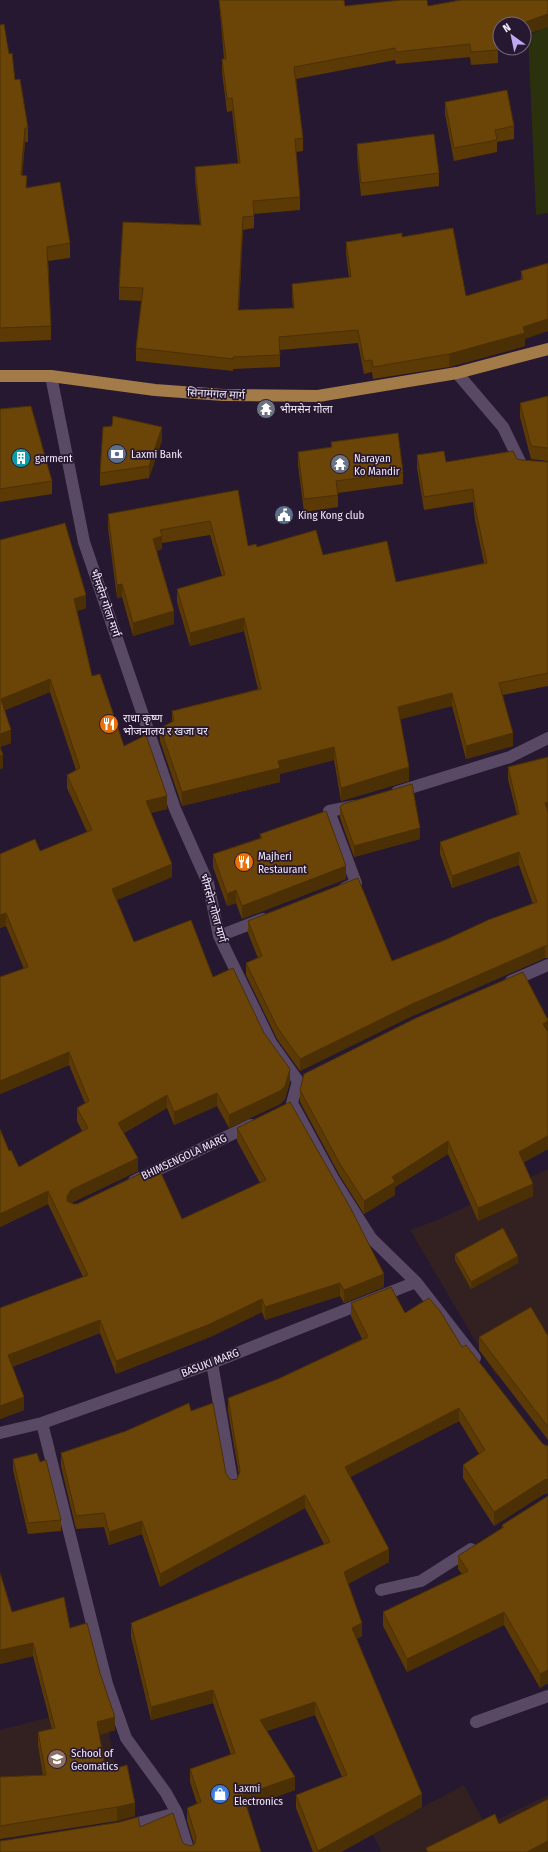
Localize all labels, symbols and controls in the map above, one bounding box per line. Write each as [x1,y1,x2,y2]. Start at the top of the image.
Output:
north arrow [492,16,532,56]
text: N [501,21,513,35]
street label: सिनामंगल मार्ग [187,386,246,402]
temple icon: भीमसेन गोला [255,398,277,420]
place label: भीमसेन गोला [280,403,333,416]
bank icon: Laxmi Bank [106,443,128,465]
building icon: garment [10,447,32,469]
place label: Laxmi Bank [131,448,183,461]
place label: garment [35,452,73,465]
place label: Narayan Ko Mandir [354,452,400,478]
temple icon: Narayan Ko Mandir [329,453,351,475]
public building icon: King Kong club [273,504,295,526]
place label: King Kong club [298,509,365,522]
street label: भीमसेन गोला मार्ग [87,567,123,640]
place label: राधा कृष्ण भोजनालय र खजा घर [123,712,208,738]
restaurant icon: राधा कृष्ण भोजनालय र खजा घर [98,713,120,735]
place label: Majheri Restaurant [258,850,307,876]
restaurant icon: Majheri Restaurant [233,851,255,873]
street label: भीमसेन गोला मार्ग [197,872,229,945]
street label: BHIMSENGOLA MARG [139,1132,229,1182]
street label: BASUKI MARG [179,1346,241,1380]
place label: School of Geomatics [71,1747,118,1773]
school or university icon: School of Geomatics [46,1748,68,1770]
place label: Laxmi Electronics [234,1782,283,1808]
shop icon: Laxmi Electronics [209,1783,231,1805]

